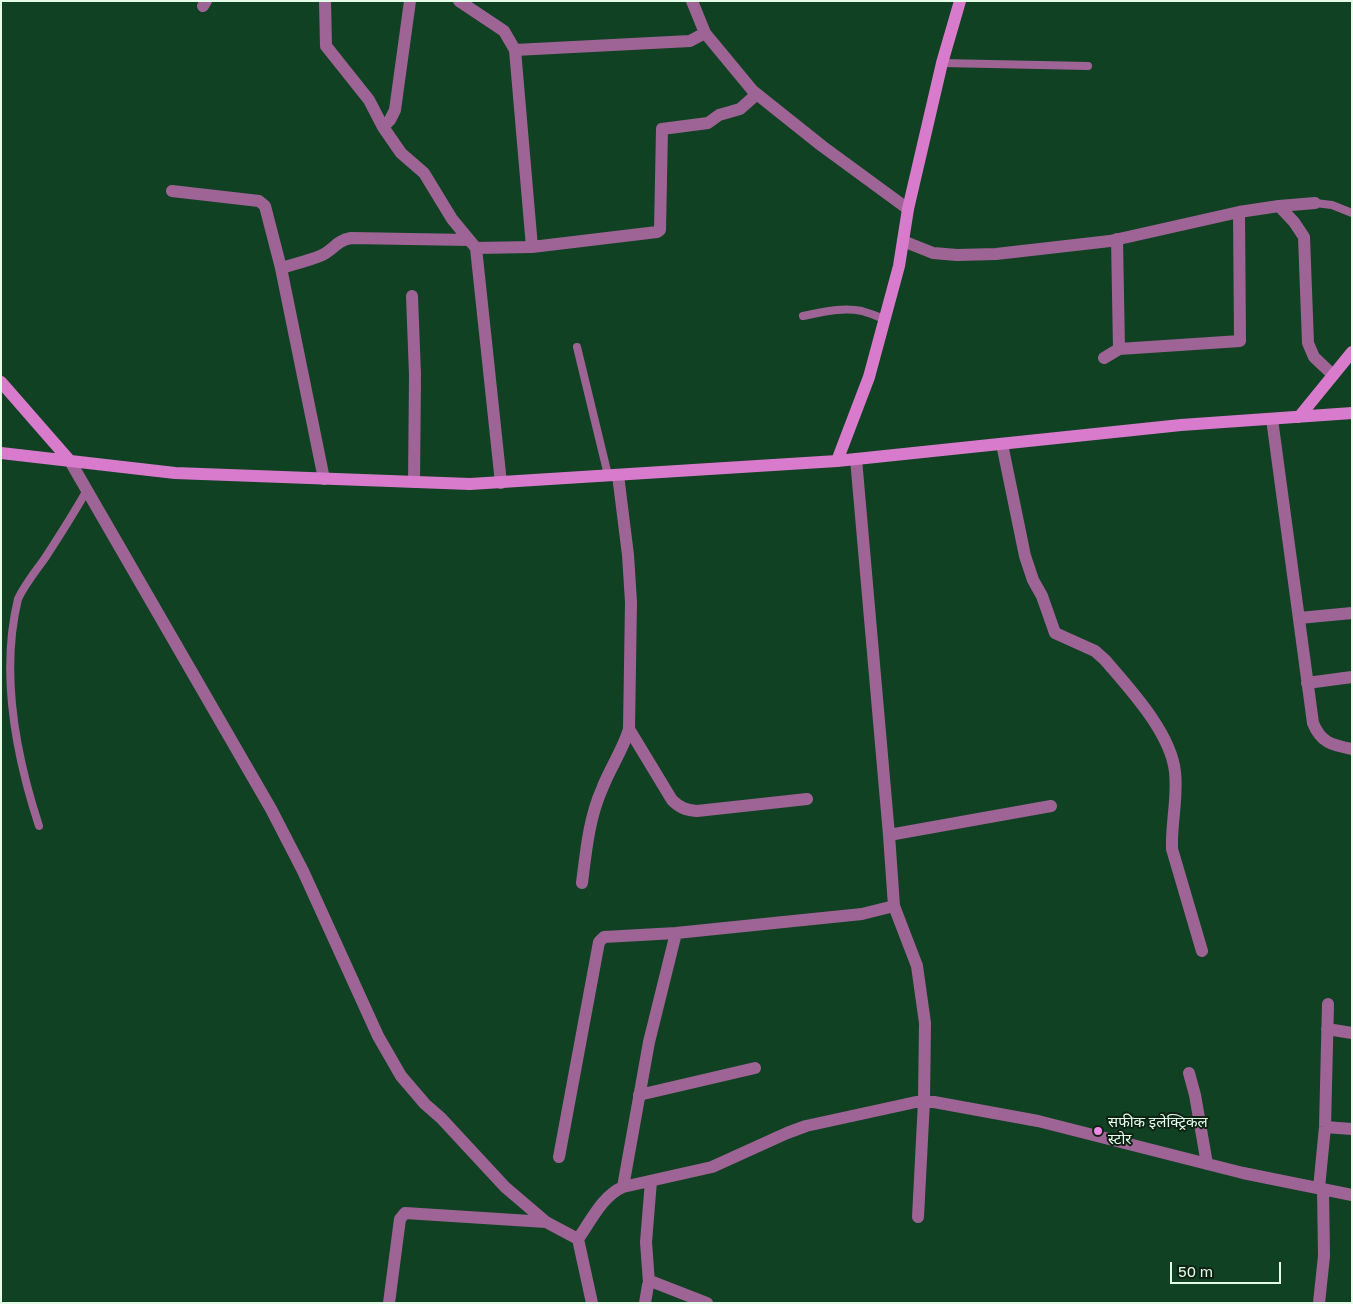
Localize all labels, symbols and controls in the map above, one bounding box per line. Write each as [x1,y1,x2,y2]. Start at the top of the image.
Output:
place label: सफीक इलेक्ट्रिकल स्टोर [1108,1113,1208,1148]
marker: सफीक इलेक्ट्रिकल स्टोर [1092,1125,1104,1137]
scale bar [1173,1252,1284,1284]
text: 50 m [1178,1262,1213,1280]

